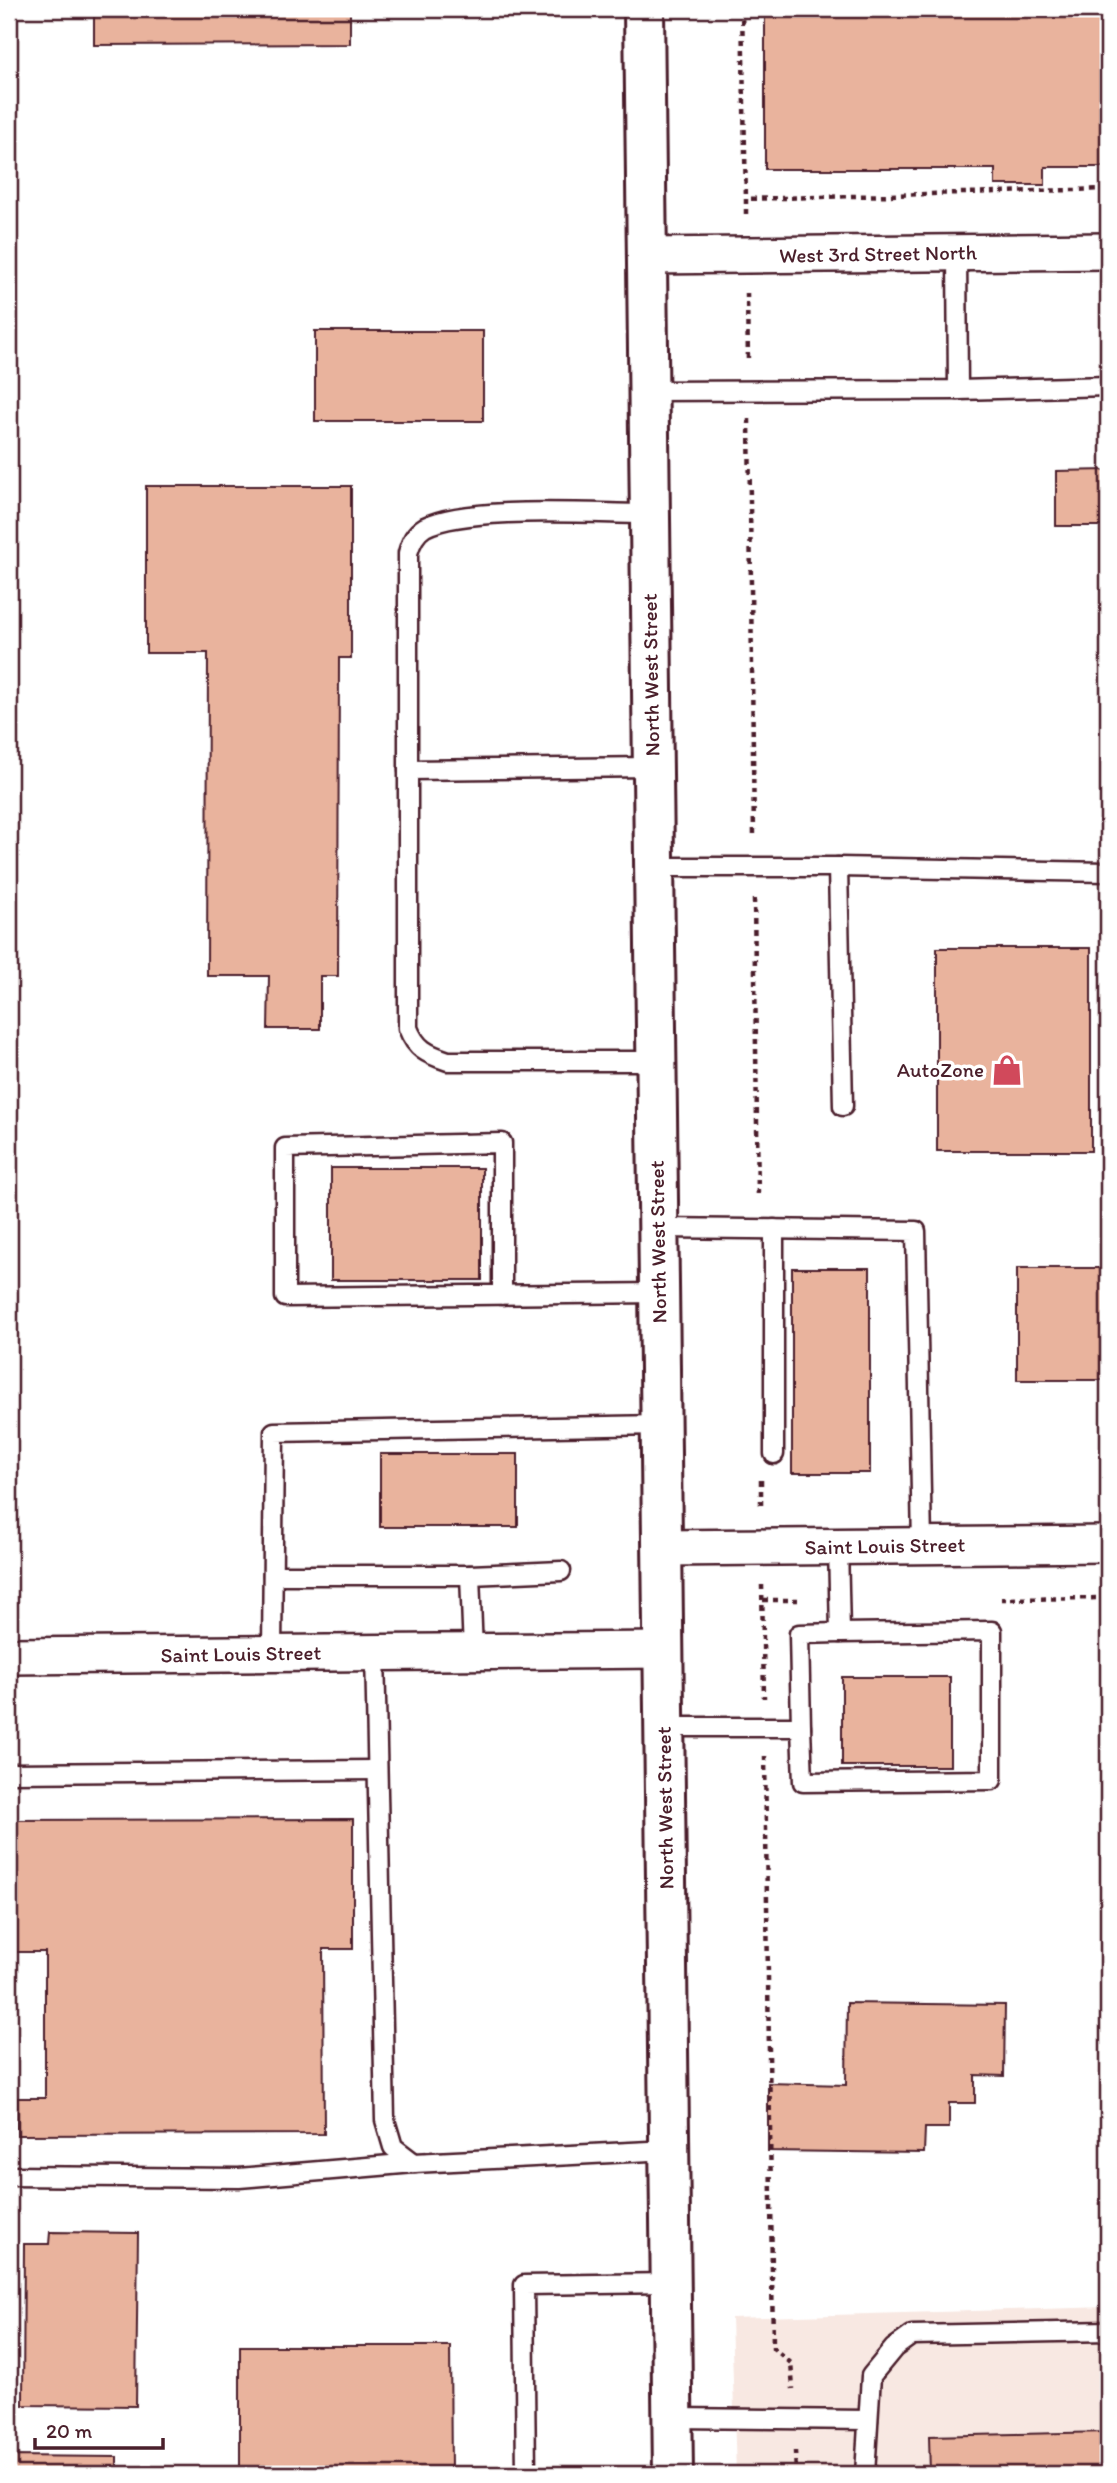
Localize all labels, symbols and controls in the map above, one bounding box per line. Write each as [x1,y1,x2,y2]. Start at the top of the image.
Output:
street label: West 3rd Street North [779,239,978,268]
street label: North West Street [637,593,664,757]
shop icon: AutoZone [990,1053,1024,1087]
place label: AutoZone [897,1057,984,1082]
street label: North West Street [644,1160,671,1324]
street label: Saint Louis Street [804,1532,966,1559]
street label: Saint Louis Street [160,1640,322,1667]
street label: North West Street [651,1726,678,1890]
scale bar [35,2406,163,2450]
text: 20 m [46,2418,93,2443]

